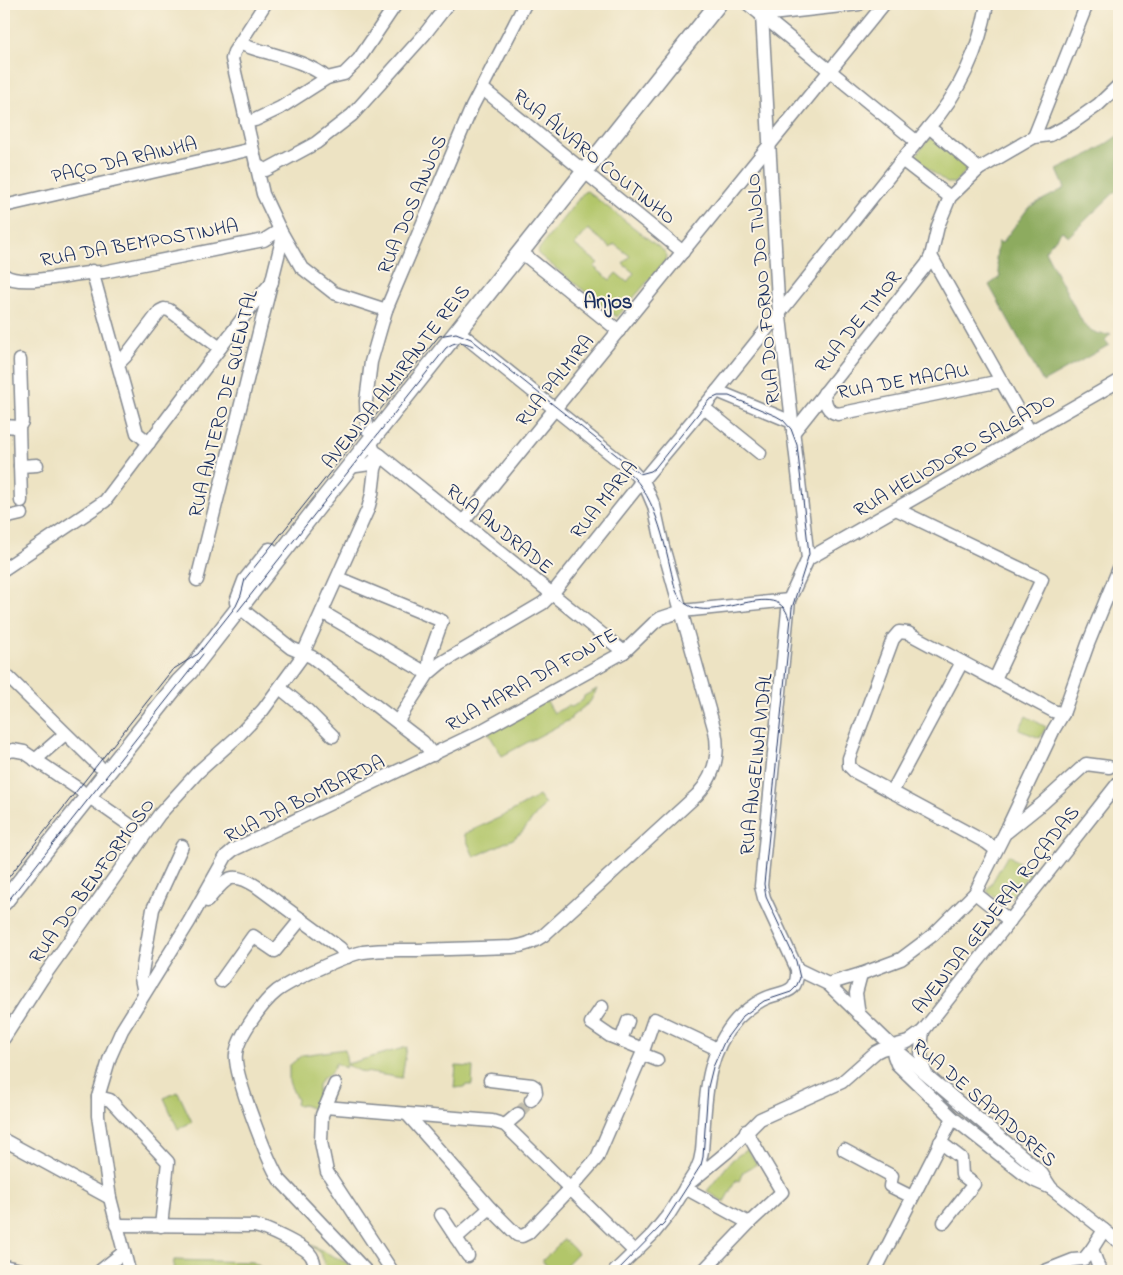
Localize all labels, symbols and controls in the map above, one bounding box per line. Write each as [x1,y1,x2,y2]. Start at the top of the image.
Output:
street label: RUA ÁLVARO COUTINHO [506,83,681,233]
street label: PAÇO DA RAINHA [49,131,200,192]
street label: RUA DOS ANJOS [371,131,456,279]
street label: RUA DO FORNO DO TIJOLO [740,172,789,406]
street label: RUA DA BEMPOSTINHA [38,213,241,276]
street label: RUA DE TIMOR [809,264,910,380]
street label: AVENIDA ALMIRANTE REIS [316,279,478,476]
street label: RUA ANTERO DE QUENTAL [182,286,267,521]
district label: Anjos [583,288,633,318]
street label: RUA PALMIRA [510,329,602,434]
street label: RUA DE MACAU [835,357,972,408]
street label: RUA HELIODORO SALGADO [849,386,1061,526]
street label: RUA MARIA [564,455,646,546]
street label: RUA ANDRADE [439,478,558,582]
street label: RUA MARIA DA FONTE [441,622,623,740]
street label: RUA ANGELINA VIDAL [734,671,782,857]
street label: RUA DA BOMBARDA [220,749,390,852]
street label: RUA DO BENFORMOSO [23,793,163,970]
street label: AVENIDA GENERAL ROÇADAS [906,800,1088,1021]
street label: RUA DE SAPADORES [905,1033,1062,1175]

